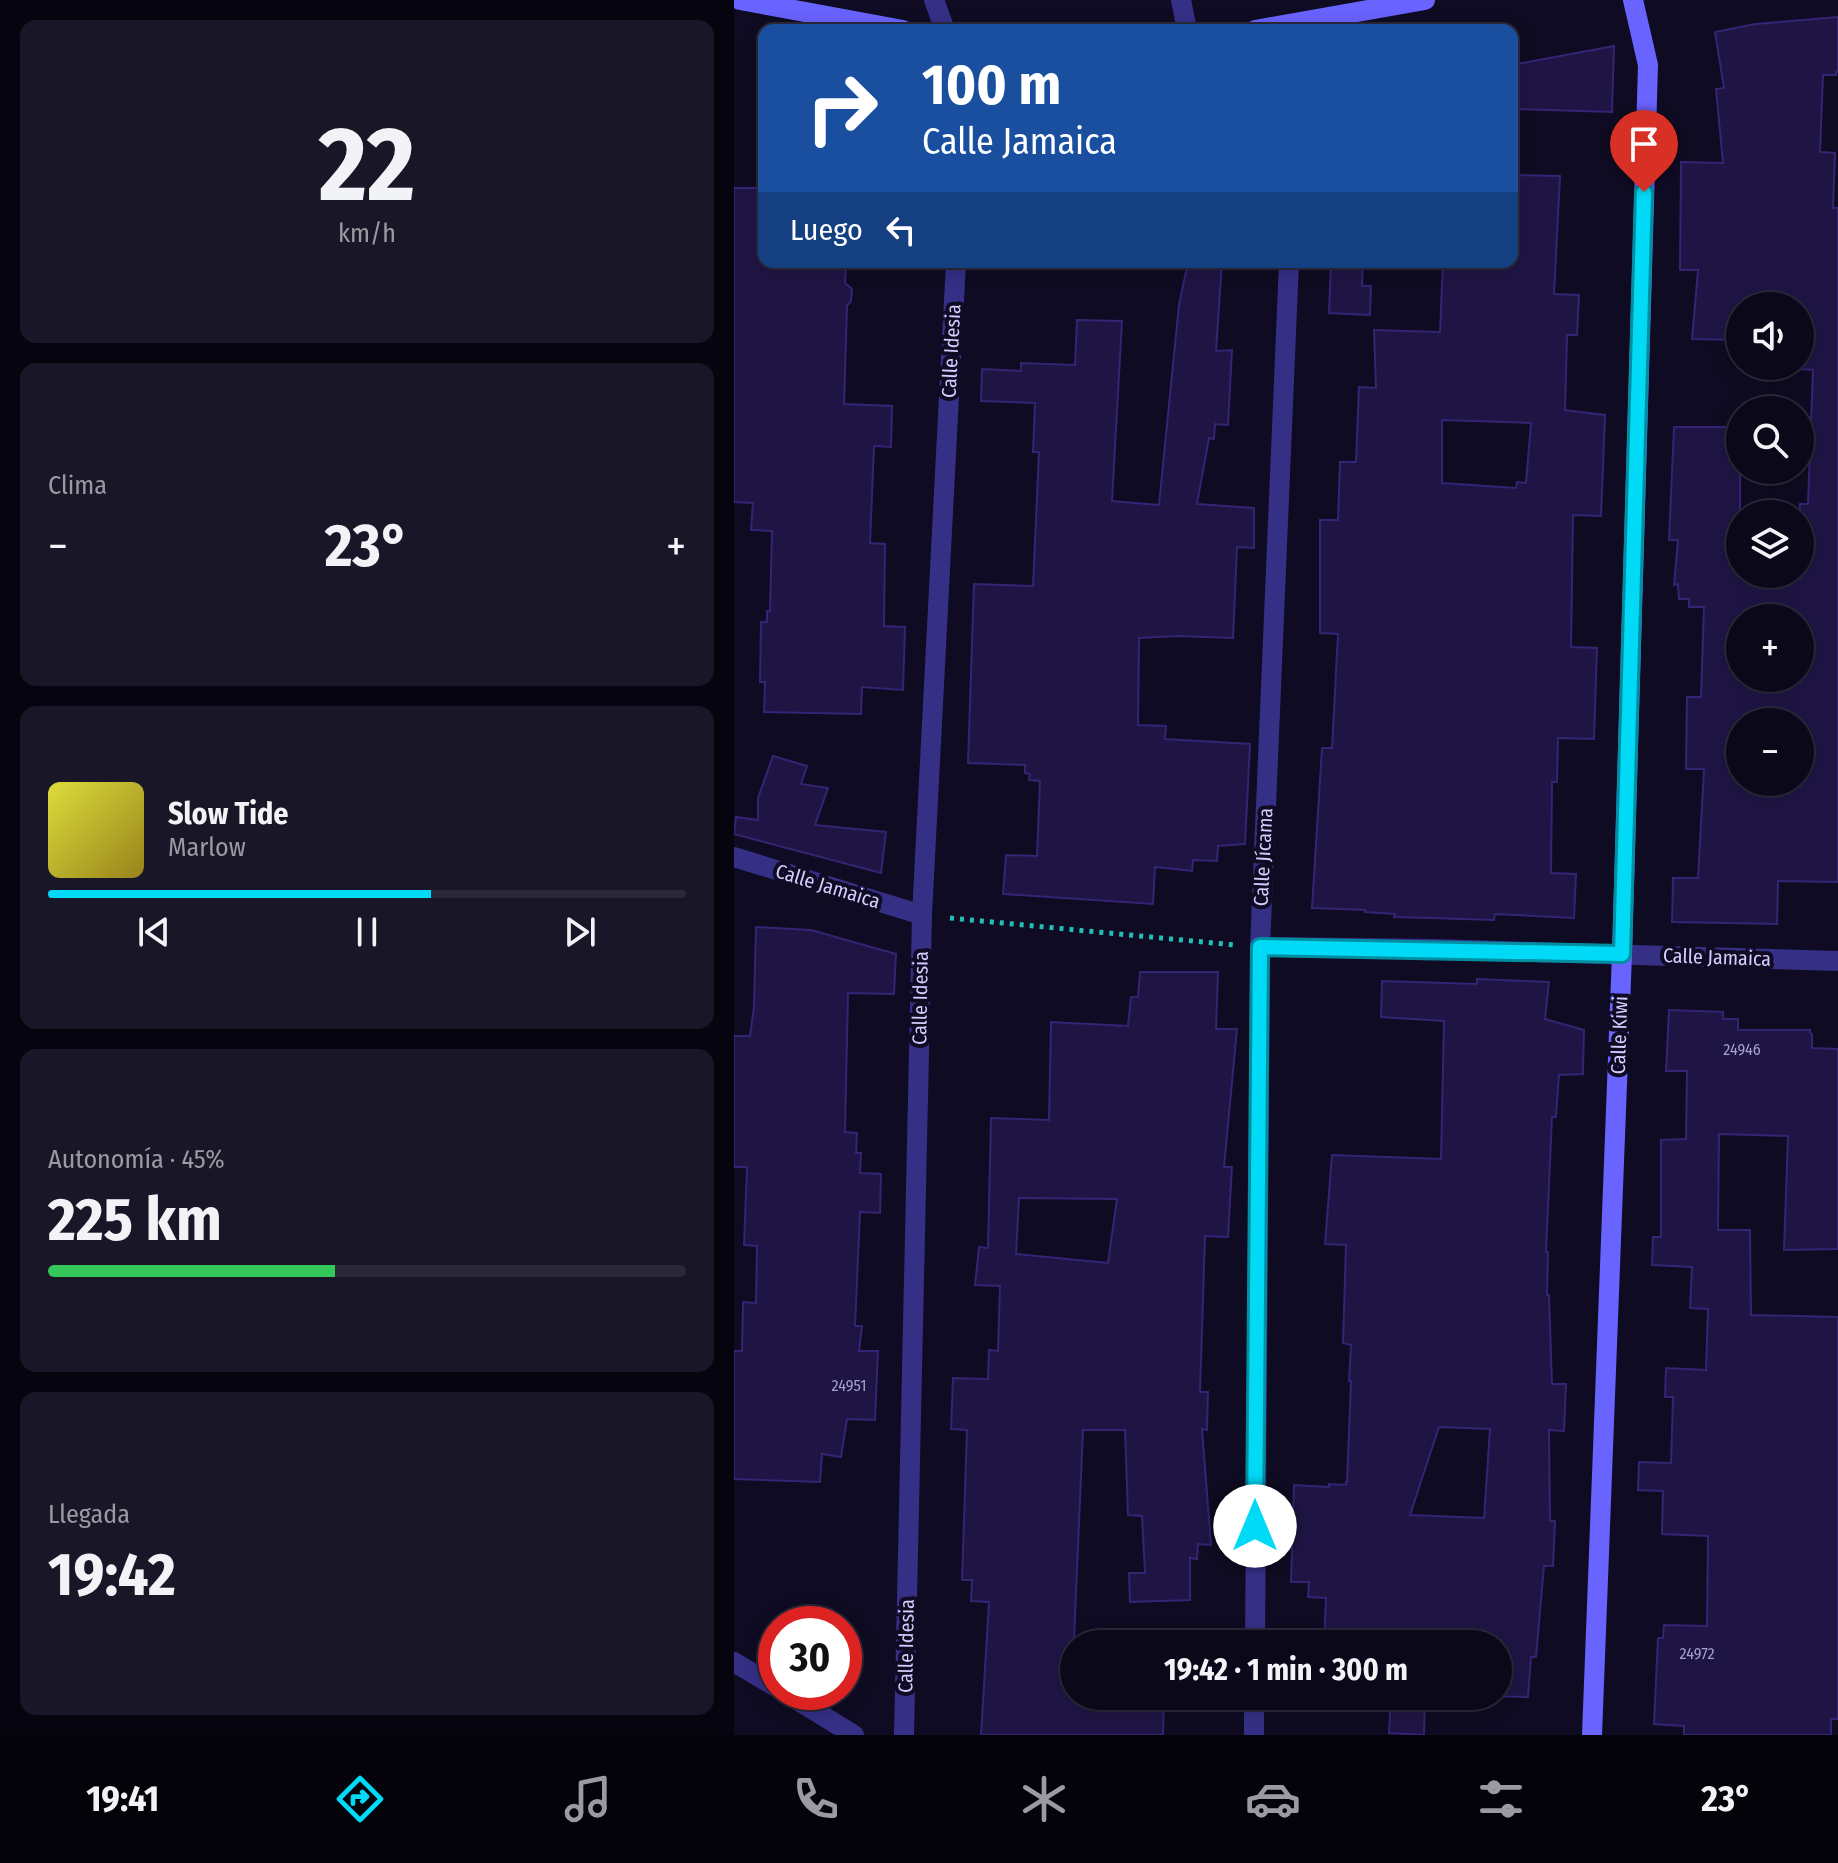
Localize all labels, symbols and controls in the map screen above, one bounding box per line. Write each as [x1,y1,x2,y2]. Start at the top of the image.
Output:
text: 100 m [922,52,1061,119]
icon: right [790,56,894,160]
text: 22 [319,103,415,228]
pin [1610,110,1678,192]
text: Calle Jamaica [922,120,1117,164]
icon: arrive [1622,122,1666,166]
icon: left [879,208,923,252]
text: Luego [790,212,863,248]
text: km/h [338,218,396,249]
map controls [1726,292,1814,796]
button: sound [1726,292,1814,380]
street label: Calle Idesia [937,304,965,398]
button: search [1726,396,1814,484]
text: Clima [48,470,107,501]
button: layers [1726,500,1814,588]
text: 23° [325,510,409,582]
text: − [48,520,68,573]
text: + [666,520,686,573]
button: + [1726,604,1814,692]
button: − [1726,708,1814,796]
text: Slow Tide [168,796,289,832]
street label: Calle Jícama [1248,807,1278,907]
text: Marlow [168,832,246,863]
street label: Calle Jamaica [773,859,883,913]
icon: previous [132,910,176,954]
icon: pause [345,910,389,954]
icon: next [558,910,602,954]
street label: Calle Jamaica [1662,943,1772,971]
street label: Calle Idesia [907,951,933,1045]
street label: Calle Kiwi [1606,995,1632,1075]
house number: 24946 [1723,1040,1761,1059]
text: Autonomía · 45% [48,1144,225,1175]
text: 225 km [48,1184,222,1256]
house number: 24951 [832,1376,866,1395]
position arrow [1213,1484,1297,1568]
text: Llegada [48,1499,130,1530]
text: 19:42 [48,1539,176,1611]
street label: Calle Idesia [893,1599,919,1693]
speed limit sign: 30 [758,1606,862,1710]
house number: 24972 [1679,1644,1715,1663]
text: 19:42 · 1 min · 300 m [1164,1652,1408,1688]
icon: directions [332,1771,388,1827]
icon: music [560,1771,616,1827]
icon: phone [788,1771,844,1827]
icon: climate [1016,1771,1072,1827]
icon: car [1245,1771,1301,1827]
icon: filters [1473,1771,1529,1827]
text: 19:41 [86,1777,159,1821]
text: 23° [1701,1777,1752,1821]

